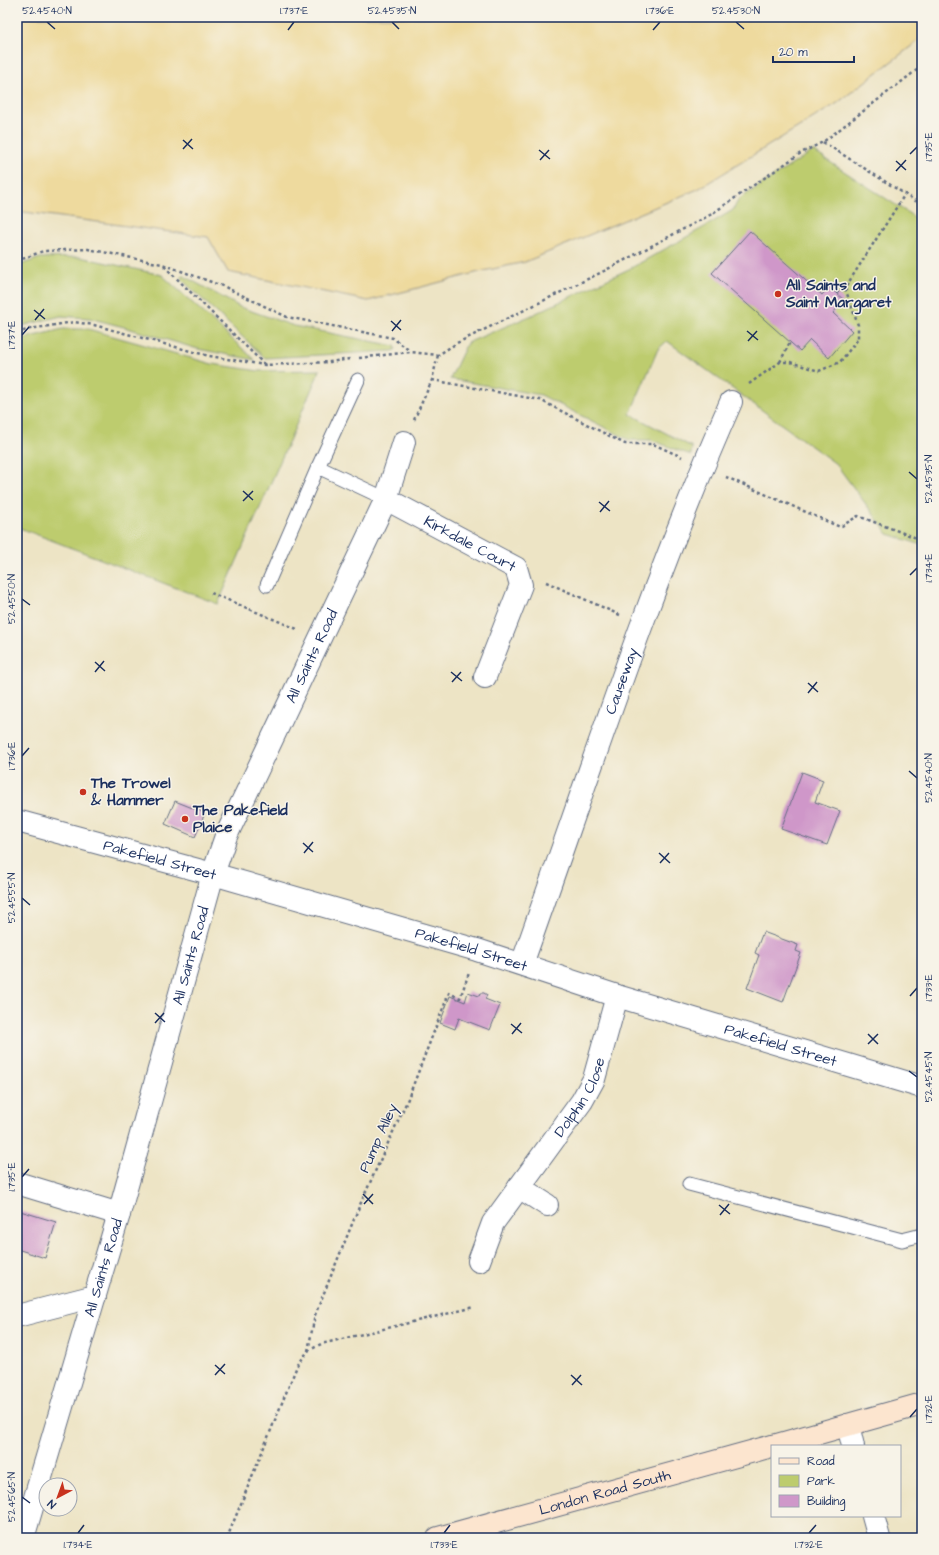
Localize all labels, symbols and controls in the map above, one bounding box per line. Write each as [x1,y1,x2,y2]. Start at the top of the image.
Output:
text: 52.4540°N [22,4,72,18]
text: 1.737°E [280,4,308,18]
text: 52.4535°N [368,4,416,18]
text: 1.736°E [646,4,674,18]
text: 52.4530°N [712,4,760,18]
scale bar [773,38,854,64]
text: 20 m [779,44,808,61]
text: 1.735°E [922,132,936,162]
place label: All Saints and Saint Margaret [785,275,892,315]
marker: All Saints and Saint Margaret [773,289,783,299]
text: 1.737°E [5,321,19,349]
text: 52.4535°N [922,455,936,503]
street label: Kirkdale Court [420,511,520,577]
text: 1.734°E [922,554,936,582]
text: 52.4550°N [5,574,19,624]
street label: All Saints Road [281,606,343,707]
street label: Causeway [600,645,644,717]
text: 1.736°E [5,742,19,770]
text: 52.4540°N [922,753,936,803]
place label: The Trowel & Hammer [90,773,171,811]
marker: The Trowel & Hammer [78,787,88,797]
place label: The Pakefield Plaice [192,800,288,838]
marker: The Pakefield Plaice [180,814,190,824]
street label: Pakefield Street [101,835,219,885]
text: 52.4555°N [5,873,19,923]
street label: All Saints Road [167,904,215,1007]
street label: Pakefield Street [413,923,530,977]
text: 1.733°E [922,974,936,1002]
street label: Pakefield Street [722,1019,839,1072]
text: 52.4545°N [922,1052,936,1102]
street label: Dolphin Close [549,1055,610,1142]
street label: Pump Alley [354,1100,404,1177]
text: 1.735°E [5,1162,19,1192]
street label: All Saints Road [79,1216,128,1319]
text: 1.732°E [922,1395,936,1423]
legend [771,1445,901,1517]
text: Road [807,1453,835,1470]
street label: London Road South [537,1464,674,1521]
text: 52.4565°N [5,1472,19,1522]
text: Park [807,1473,835,1490]
north arrow [38,1477,78,1517]
text: Building [807,1493,845,1511]
text: N [44,1496,59,1512]
text: 1.734°E [64,1538,93,1552]
text: 1.733°E [430,1538,458,1552]
text: 1.732°E [795,1538,823,1552]

